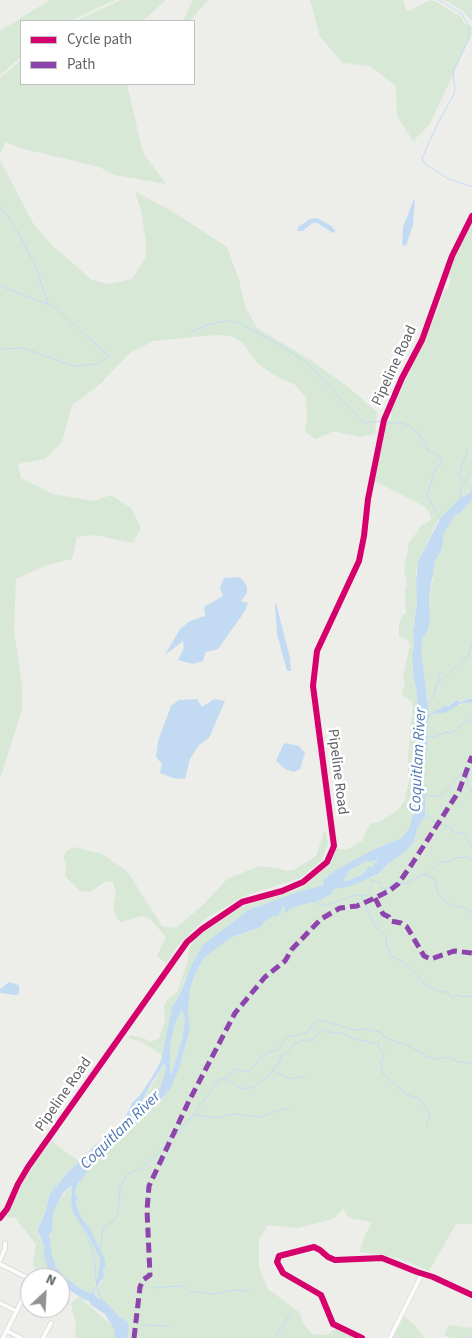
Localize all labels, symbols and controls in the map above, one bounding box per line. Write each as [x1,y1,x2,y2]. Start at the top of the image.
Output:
legend [20,20,195,85]
text: Cycle path [67,29,132,50]
text: Path [67,54,95,75]
street label: Pipeline Road [369,323,421,409]
water label: Coquitlam River [407,707,431,813]
street label: Pipeline Road [323,728,351,816]
street label: Pipeline Road [32,1054,96,1136]
water label: Coquitlam River [77,1088,165,1174]
north arrow [20,1268,70,1318]
text: N [42,1269,59,1291]

